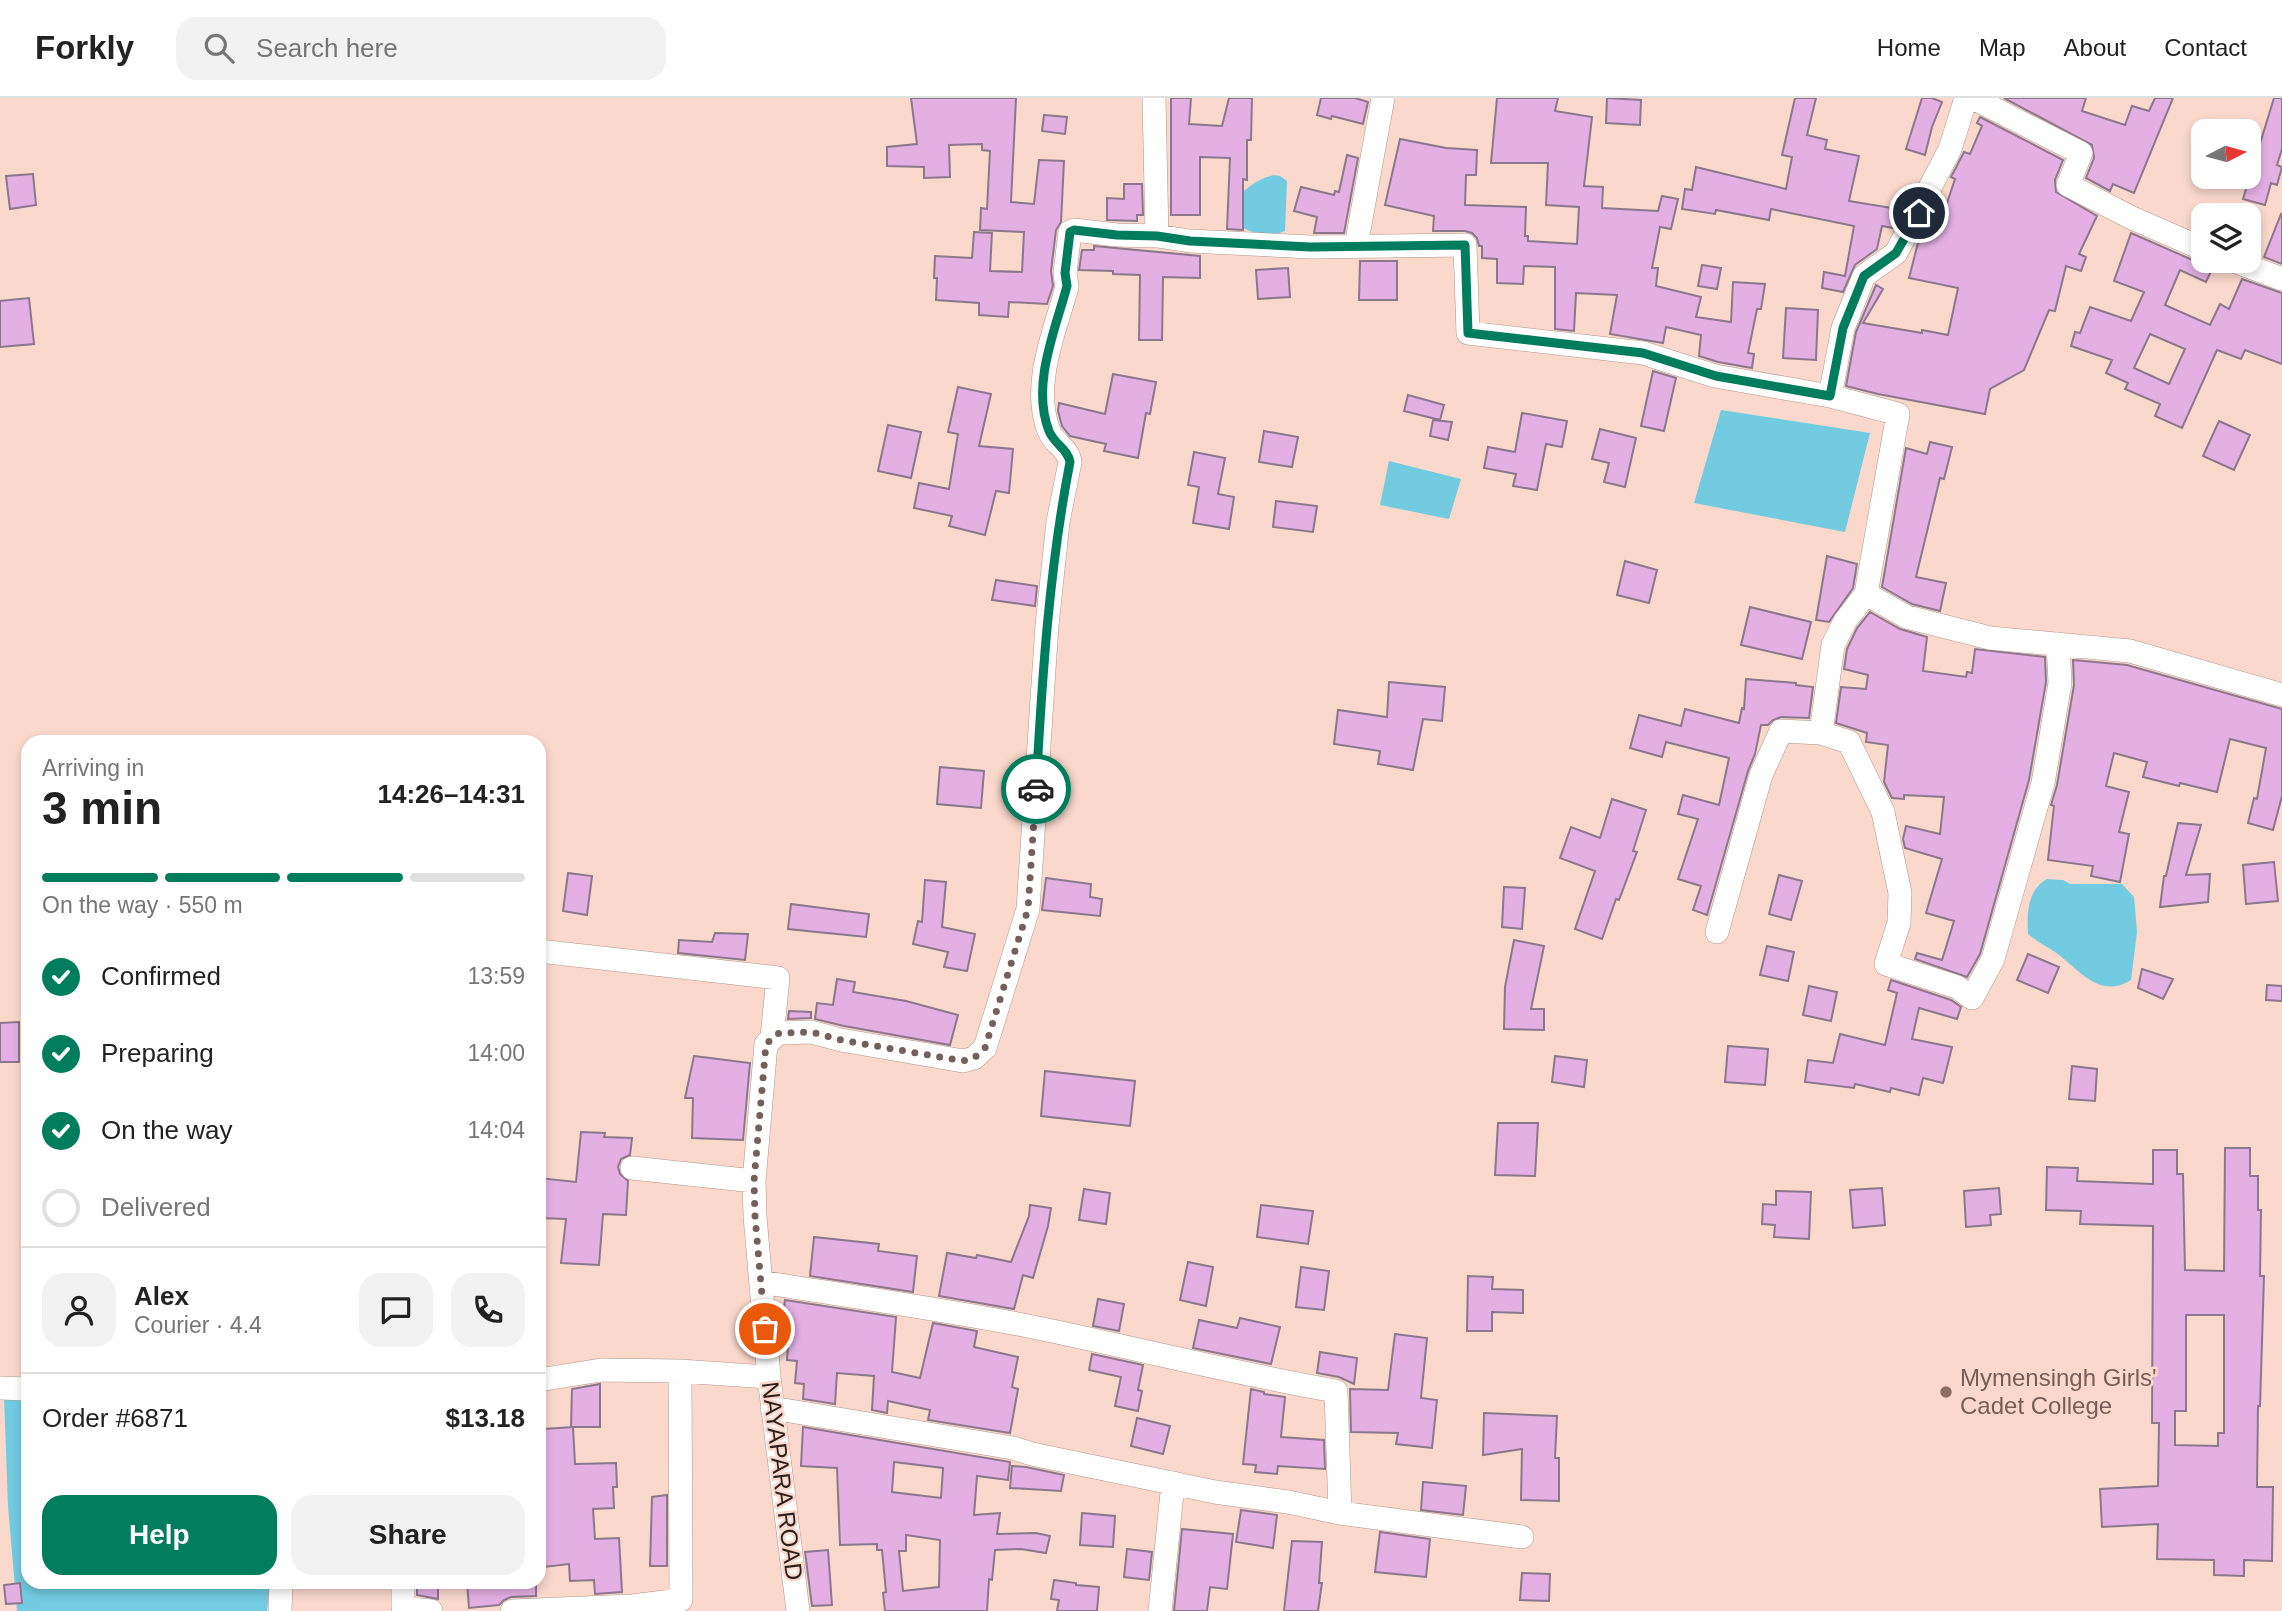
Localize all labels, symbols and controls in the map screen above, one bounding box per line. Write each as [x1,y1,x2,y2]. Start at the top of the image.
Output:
search box [176,17,666,80]
text: Forkly [35,29,134,66]
icon: search [200,29,238,67]
text: Search here [256,33,398,63]
text: Home [1877,34,1941,61]
text: Map [1979,34,2026,61]
text: About [2064,34,2126,61]
text: Contact [2164,34,2247,61]
north arrow [2191,119,2261,189]
map controls [2191,119,2261,273]
pin [1889,183,1949,243]
icon: home [1900,194,1938,232]
button: layers [2191,203,2261,273]
courier [1001,754,1071,824]
text: Arriving in [42,755,144,781]
icon: car [1017,770,1055,808]
text: 14:26–14:31 [378,779,525,809]
text: 3 min [42,782,162,834]
text: On the way · 550 m [42,892,243,918]
icon: check [42,958,80,996]
text: Confirmed [101,961,221,991]
text: 13:59 [467,963,525,989]
icon: check [42,1035,80,1073]
text: Preparing [101,1038,214,1068]
text: 14:00 [467,1040,525,1066]
icon: check [42,1112,80,1150]
text: On the way [101,1115,233,1145]
text: 14:04 [467,1117,525,1143]
text: Delivered [101,1192,211,1222]
button: person [42,1273,116,1347]
button: chat [359,1273,433,1347]
button: phone [451,1273,525,1347]
text: Alex [134,1281,189,1311]
pin [735,1299,795,1359]
icon: bag [746,1310,784,1348]
text: Courier · 4.4 [134,1312,262,1338]
place label: Mymensingh Girls' Cadet College [1960,1364,2157,1419]
street label: NAYAPARA ROAD [757,1380,808,1582]
marker: Mymensingh Girls' Cadet College [1938,1384,1954,1400]
text: Order #6871 [42,1403,188,1433]
text: $13.18 [445,1403,525,1433]
button: Help [42,1495,277,1575]
button: Share [291,1495,525,1575]

